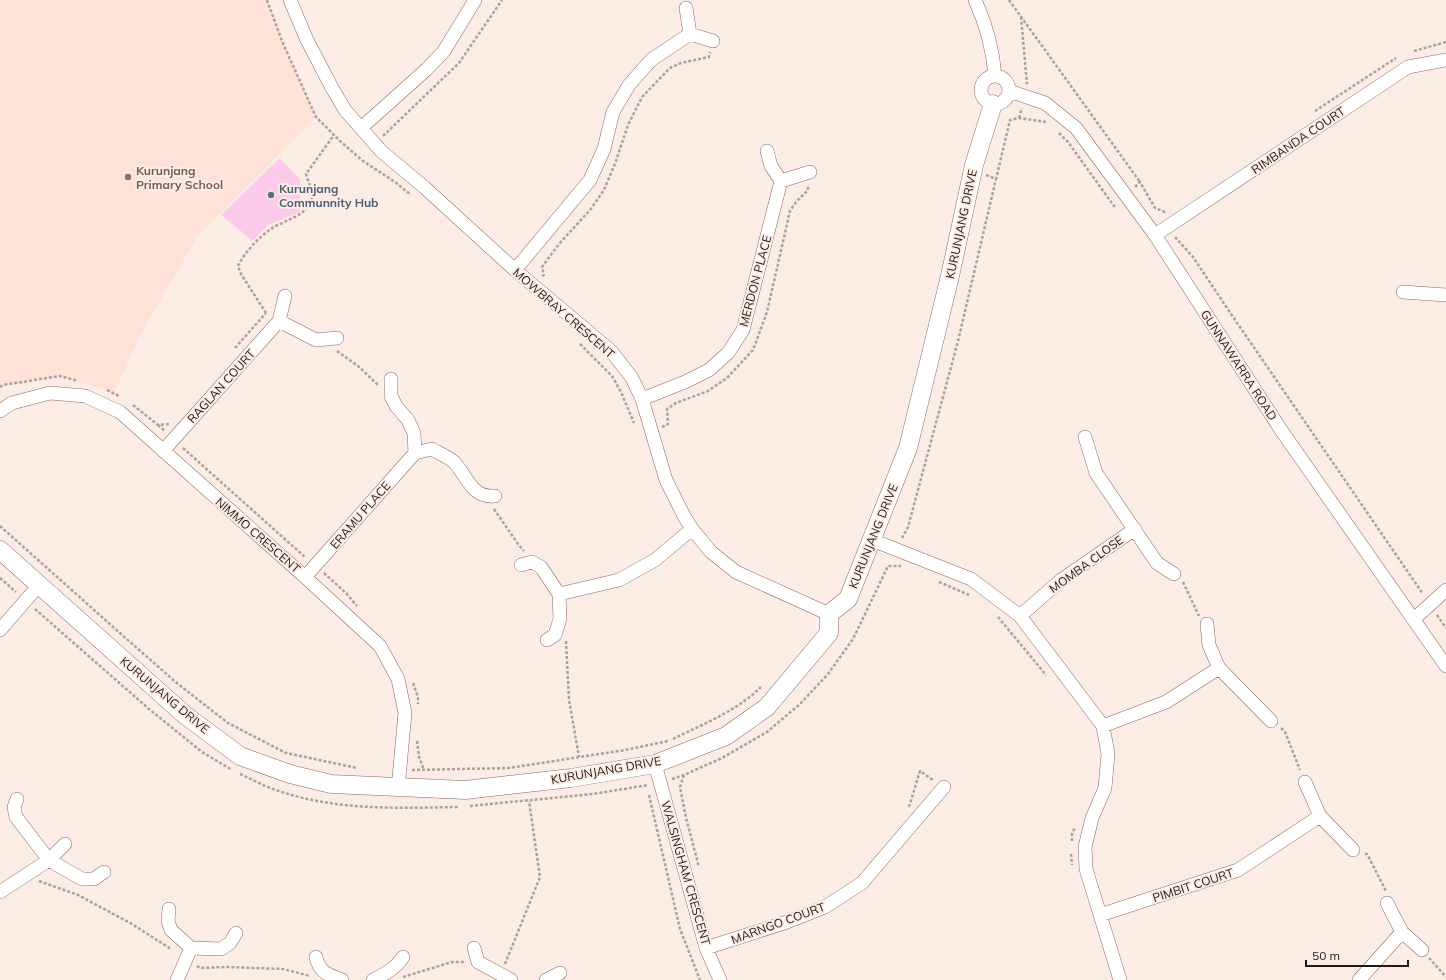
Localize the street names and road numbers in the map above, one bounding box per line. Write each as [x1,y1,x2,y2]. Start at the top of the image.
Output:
street label: RIMBANDA COURT [1248,103,1348,177]
street label: KURUNJANG DRIVE [942,168,980,280]
street label: MERDON PLACE [736,234,774,328]
street label: MOWBRAY CRESCENT [510,265,618,362]
street label: GUNNAWARRA ROAD [1198,307,1280,423]
street label: RAGLAN COURT [184,345,259,426]
street label: ERAMU PLACE [327,478,393,552]
street label: KURUNJANG DRIVE [845,481,901,591]
street label: NIMMO CRESCENT [213,494,304,576]
street label: MOMBA CLOSE [1046,532,1126,596]
street label: KURUNJANG DRIVE [117,653,213,737]
street label: KURUNJANG DRIVE [550,753,662,787]
street label: WALSINGHAM CRESCENT [658,799,714,948]
street label: PIMBIT COURT [1151,865,1236,905]
street label: MARNGO COURT [729,899,828,947]

